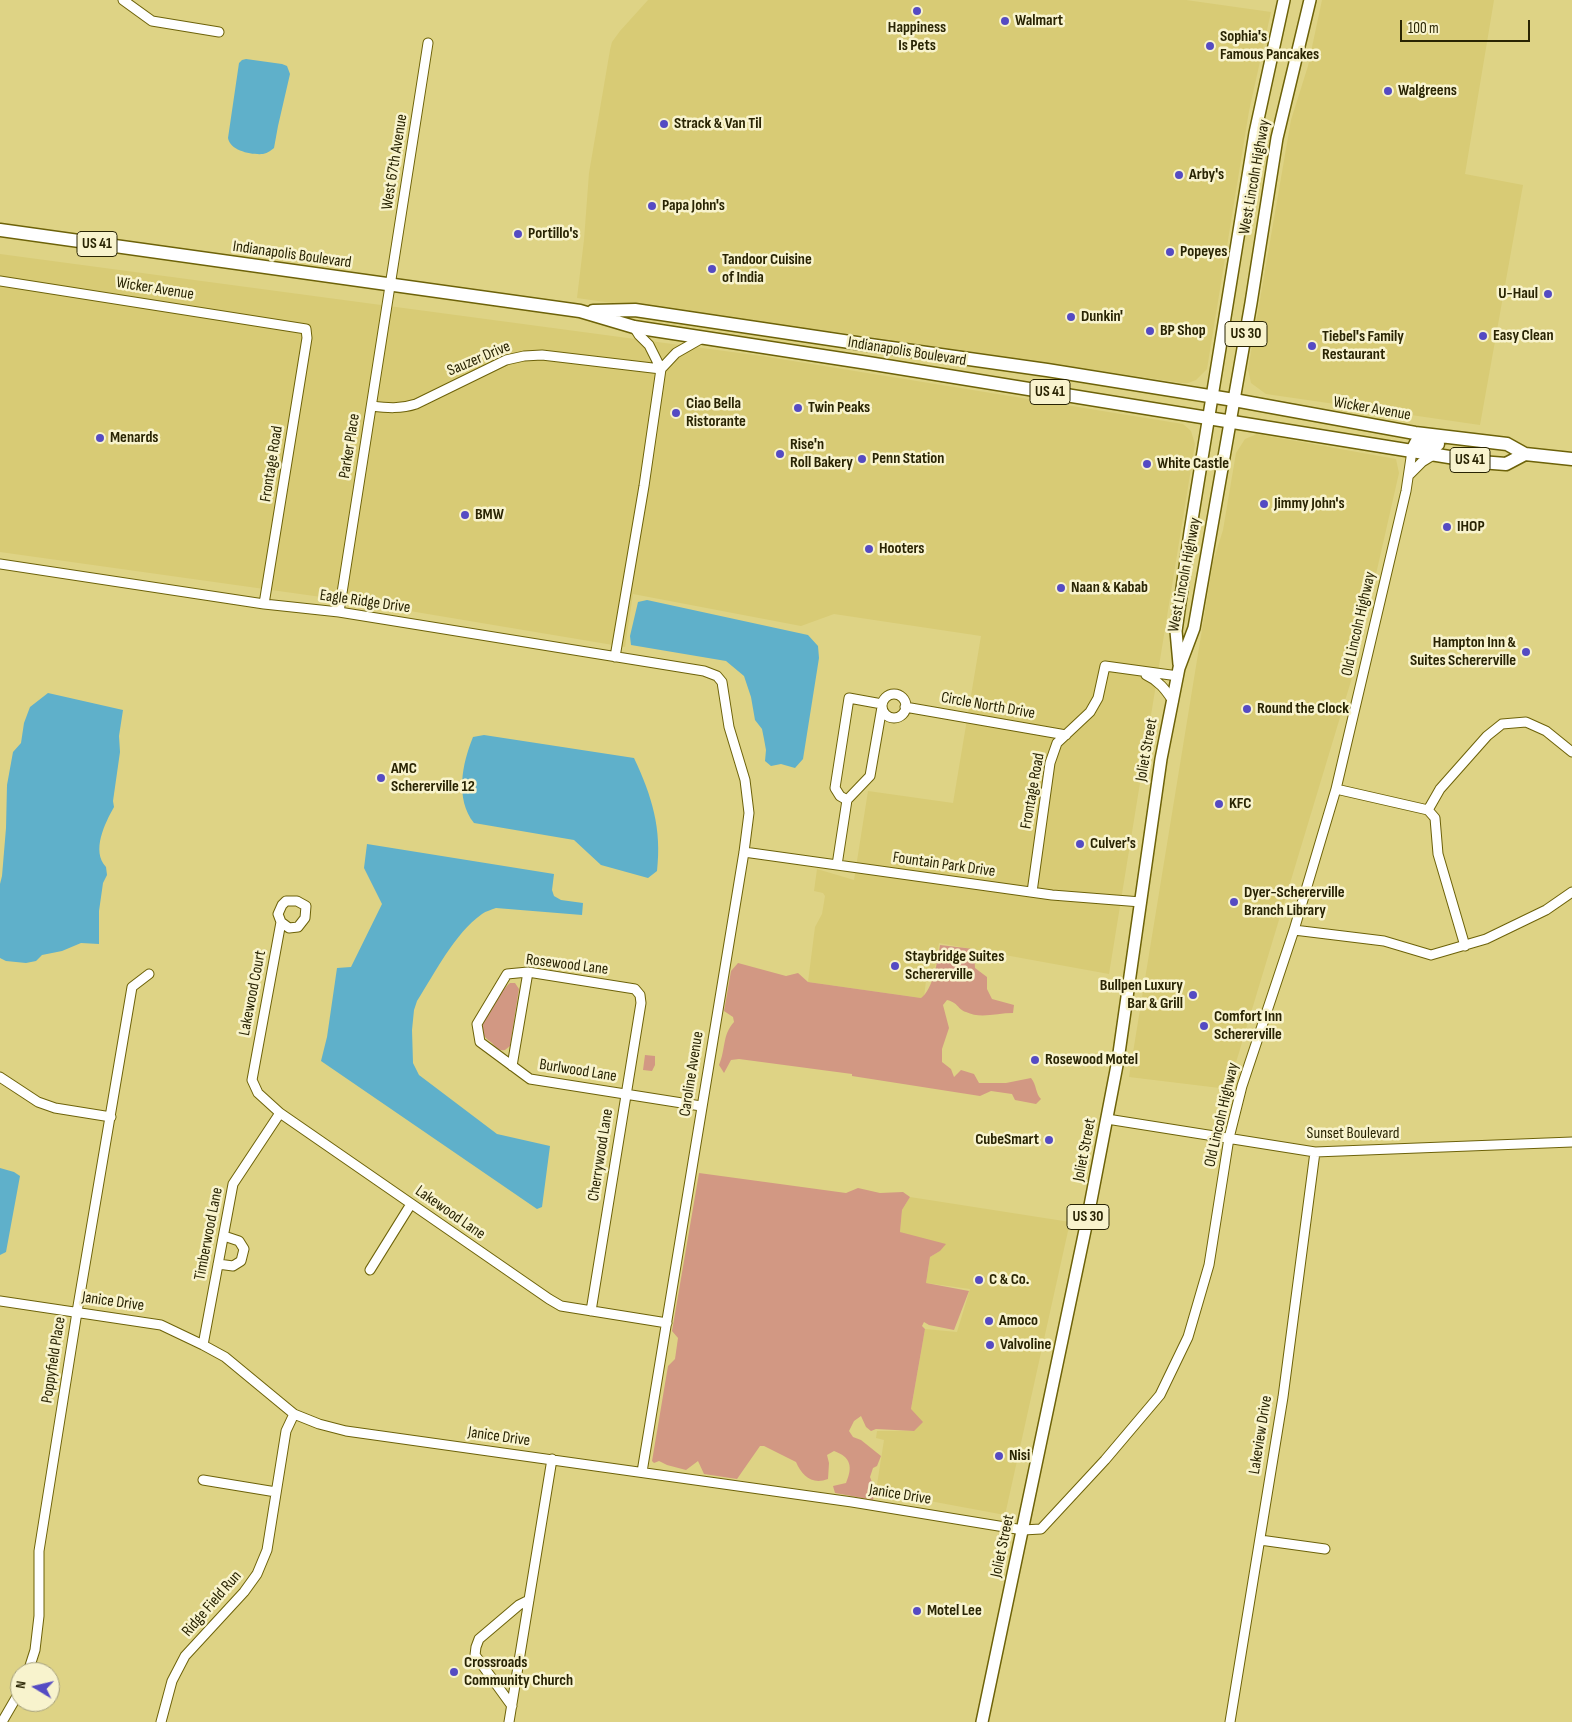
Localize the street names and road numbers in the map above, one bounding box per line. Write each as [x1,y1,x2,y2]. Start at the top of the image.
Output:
street label: West 67th Avenue [378,113,412,211]
street label: West Lincoln Highway [1235,118,1275,236]
road number: US 41 [77,232,117,256]
street label: Indianapolis Boulevard [231,237,353,273]
street label: Wicker Avenue [115,273,195,305]
road number: US 30 [1225,322,1267,346]
street label: Indianapolis Boulevard [846,333,968,371]
street label: Sauzer Drive [445,337,513,381]
road number: US 41 [1030,380,1070,404]
street label: Wicker Avenue [1332,393,1412,425]
street label: Parker Place [335,412,365,480]
street label: Frontage Road [257,425,287,503]
road number: US 41 [1450,448,1490,472]
street label: West Lincoln Highway [1164,516,1206,634]
street label: Old Lincoln Highway [1338,570,1380,678]
street label: Eagle Ridge Drive [319,586,411,618]
street label: Circle North Drive [939,688,1037,724]
street label: Joliet Street [1132,717,1162,783]
street label: Frontage Road [1017,751,1049,831]
street label: Fountain Park Drive [891,848,997,882]
street label: Lakewood Court [235,949,271,1037]
street label: Rosewood Lane [525,950,609,980]
street label: Caroline Avenue [676,1030,708,1118]
street label: Burlwood Lane [538,1055,618,1087]
street label: Old Lincoln Highway [1201,1061,1243,1169]
street label: Cherrywood Lane [584,1107,618,1203]
street label: Joliet Street [1069,1117,1101,1183]
street label: Sunset Boulevard [1307,1124,1399,1144]
street label: Lakewood Lane [411,1182,489,1244]
street label: Timberwood Lane [191,1186,227,1282]
road number: US 30 [1067,1204,1109,1230]
street label: Janice Drive [81,1288,145,1316]
street label: Poppyfield Place [38,1315,70,1405]
street label: Lakeview Drive [1245,1394,1277,1476]
street label: Janice Drive [467,1423,531,1451]
street label: Janice Drive [868,1481,932,1509]
street label: Joliet Street [987,1513,1019,1579]
street label: Ridge Field Run [178,1567,246,1641]

